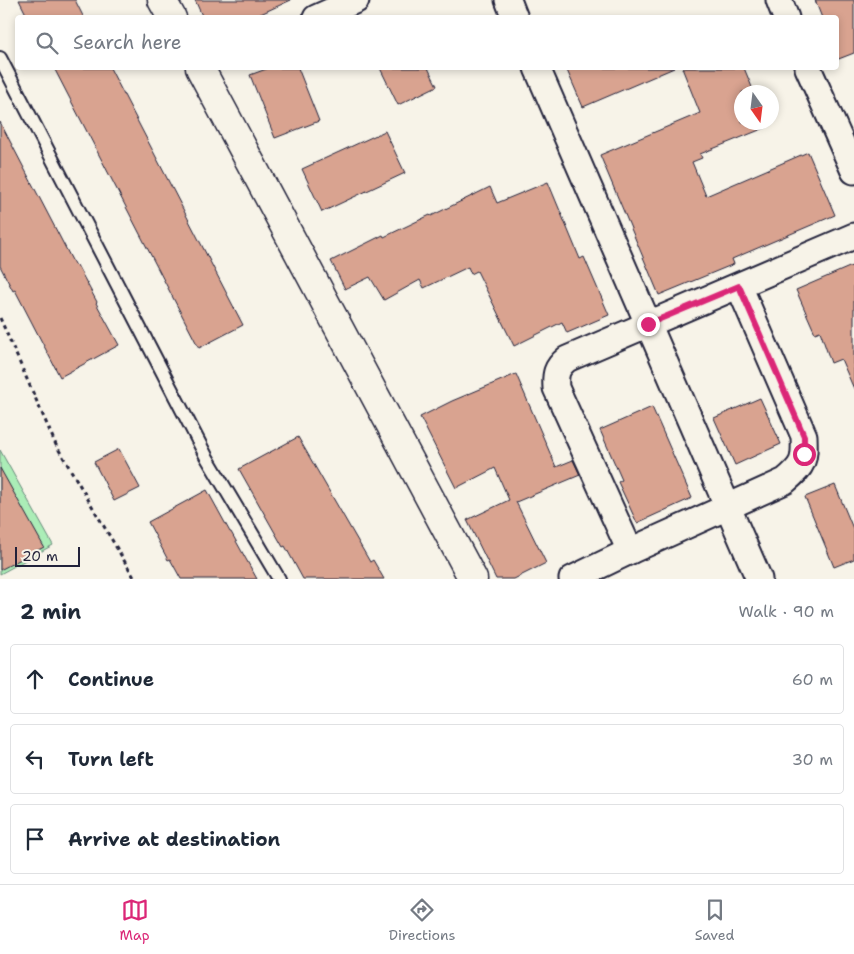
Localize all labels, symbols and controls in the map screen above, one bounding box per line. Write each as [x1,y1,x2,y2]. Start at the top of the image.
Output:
search box [15,15,839,70]
icon: search [33,29,61,57]
text: Search here [73,30,182,55]
north arrow [734,85,779,130]
route end [637,313,660,336]
route start [793,443,816,466]
scale bar [15,544,80,567]
text: 20 m [22,547,58,565]
text: 2 min [20,598,81,626]
text: Walk · 90 m [739,601,834,622]
icon: ahead [21,665,49,693]
text: Continue [68,667,154,692]
text: 60 m [792,669,833,690]
icon: left [21,745,49,773]
text: Turn left [68,747,154,772]
text: 30 m [792,749,833,770]
icon: arrive [21,825,49,853]
text: Arrive at destination [68,827,280,852]
tab: Map [120,896,150,944]
tab: Directions [389,896,455,944]
tab: Saved [695,896,734,944]

